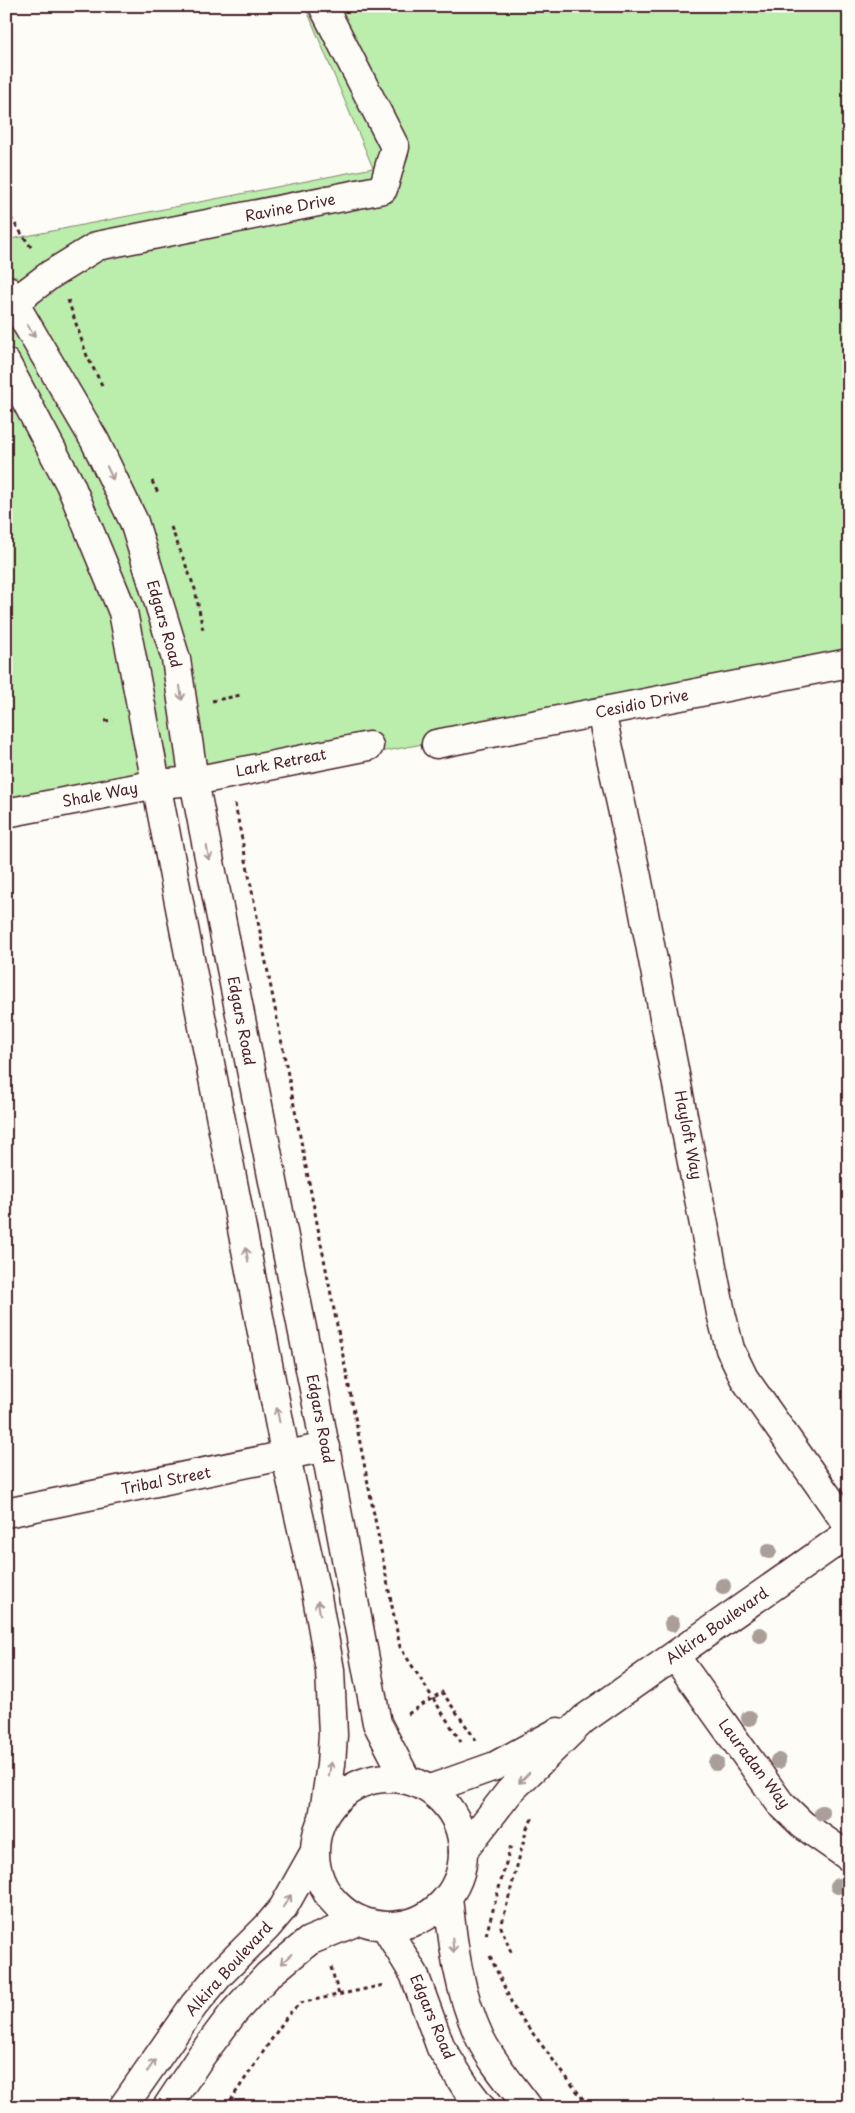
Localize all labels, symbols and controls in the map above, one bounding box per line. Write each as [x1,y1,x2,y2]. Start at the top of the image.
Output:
street label: Ravine Drive [242,186,337,227]
one-way arrow [27,323,37,337]
one-way arrow [105,465,115,480]
street label: Edgars Road [142,577,189,670]
street label: Cesidio Drive [593,682,690,723]
one-way arrow [176,685,186,701]
street label: Lark Retreat [234,741,328,782]
street label: Shale Way [60,775,140,812]
one-way arrow [204,845,213,861]
street label: Edgars Road [223,974,262,1067]
street label: Hayloft Way [670,1088,709,1181]
one-way arrow [242,1248,252,1264]
street label: Edgars Road [302,1372,341,1465]
one-way arrow [273,1407,282,1423]
street label: Tribal Street [119,1460,212,1499]
street label: Alkira Boulevard [660,1581,772,1669]
one-way arrow [313,1601,323,1617]
street label: Lauradan Way [714,1713,797,1813]
one-way arrow [326,1762,336,1778]
one-way arrow [518,1771,530,1784]
one-way arrow [283,1895,293,1909]
street label: Alkira Boulevard [179,1916,277,2020]
one-way arrow [448,1937,458,1953]
one-way arrow [280,1953,293,1965]
street label: Edgars Road [405,1970,462,2063]
one-way arrow [146,2060,156,2074]

